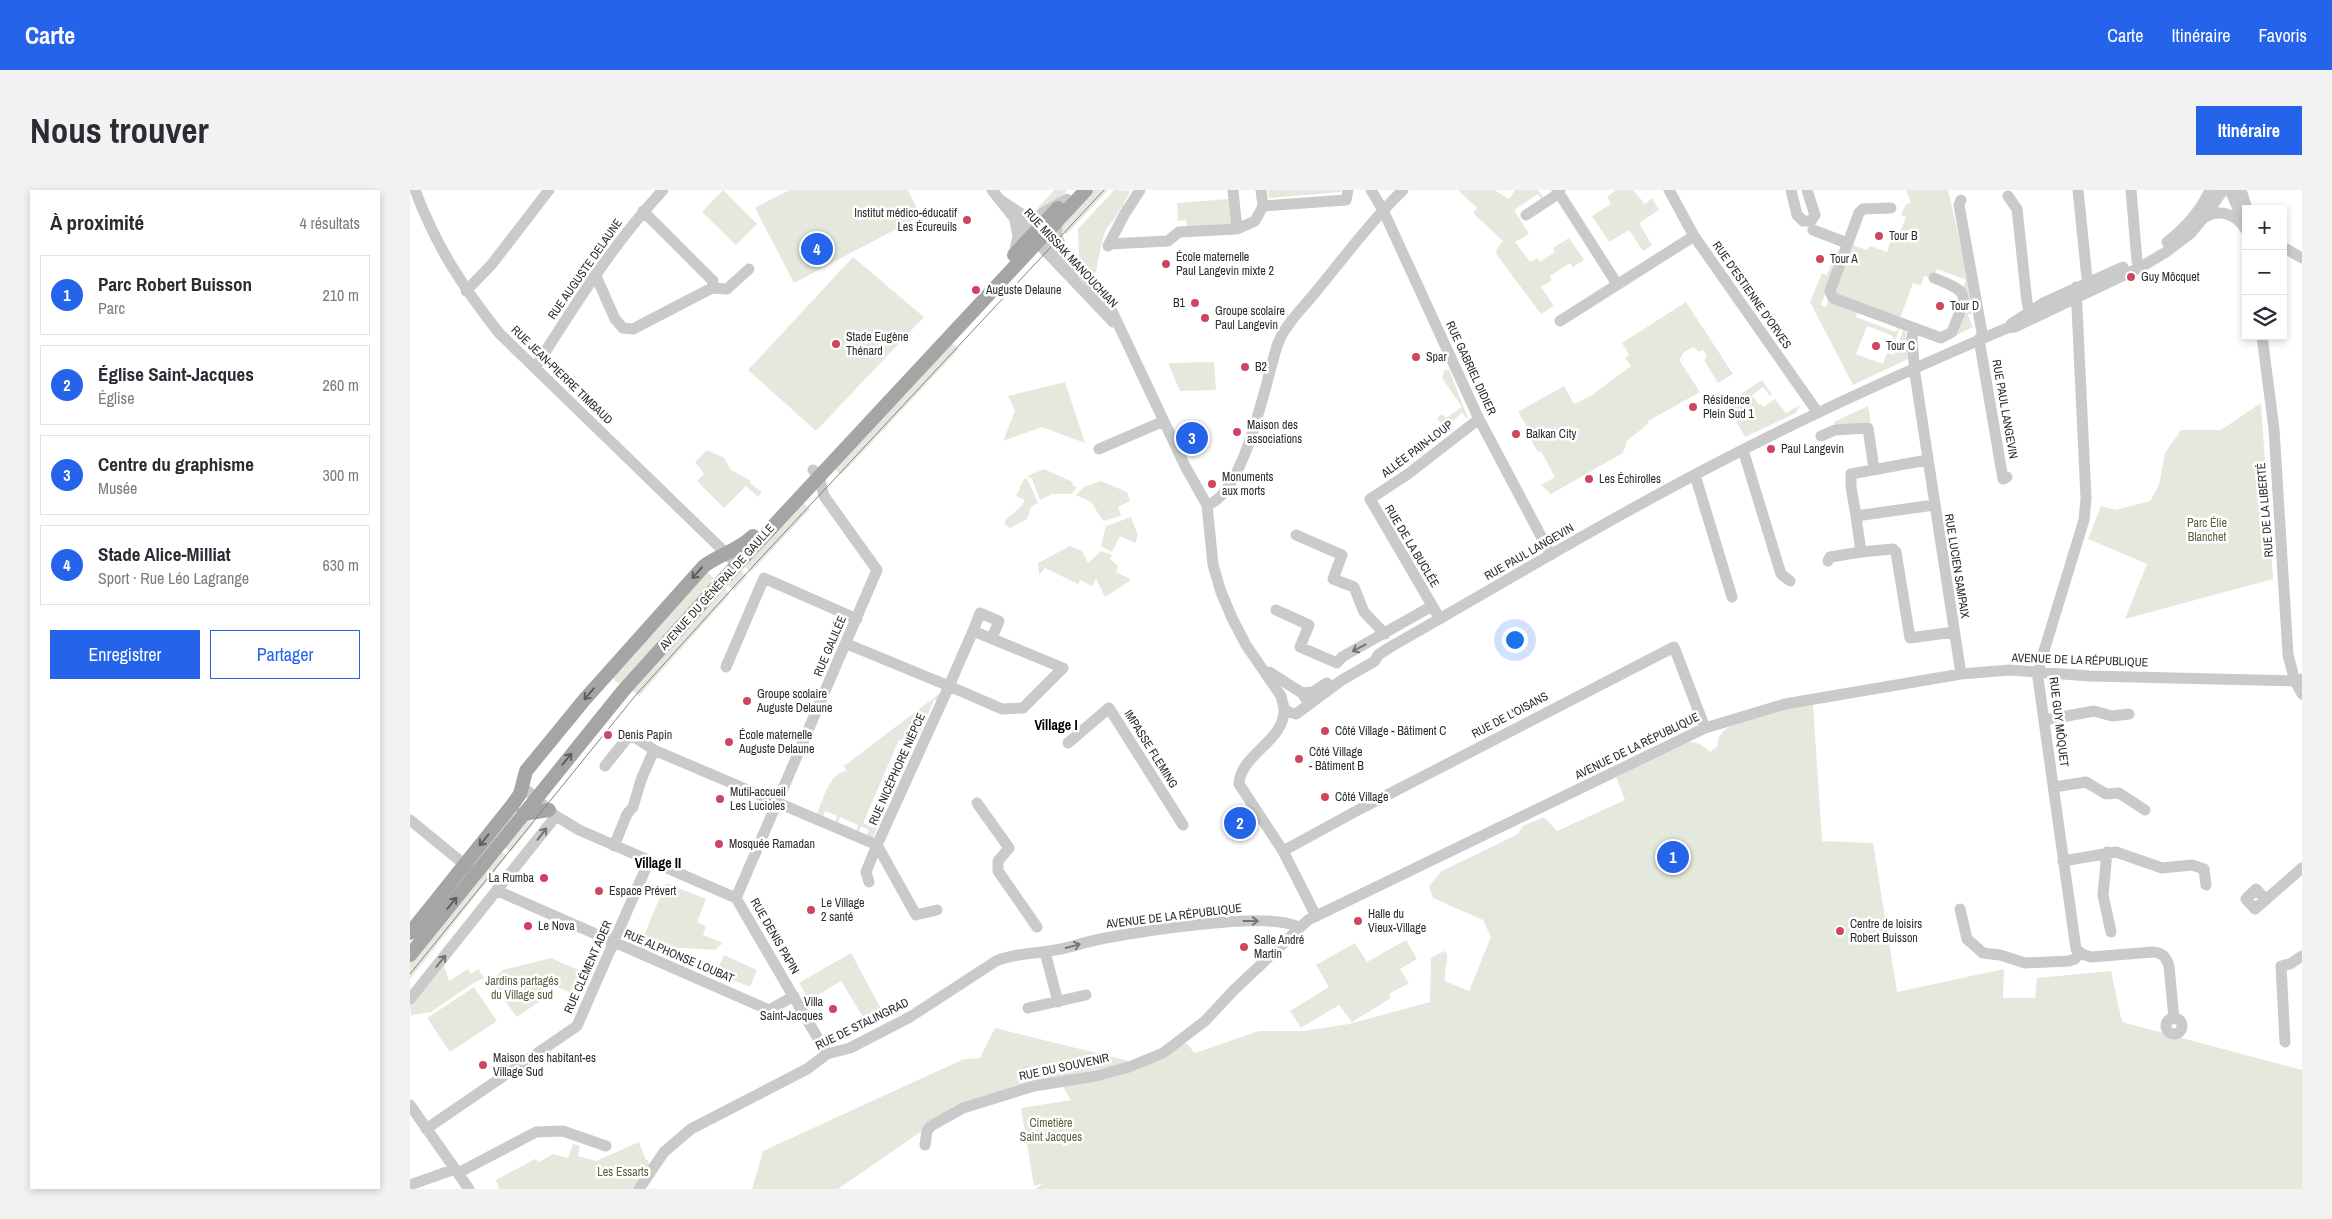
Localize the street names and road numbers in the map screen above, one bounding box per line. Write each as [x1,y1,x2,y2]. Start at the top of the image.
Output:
street label: RUE MISSAK MANOUCHIAN [1021,205,1121,311]
street label: RUE AUGUSTE DELAUNE [544,215,626,323]
street label: RUE D'ESTIENNE D'ORVES [1709,238,1795,352]
street label: RUE GABRIEL DIDIER [1442,318,1500,418]
street label: RUE JEAN-PIERRE TIMBAUD [508,322,616,428]
street label: RUE PAUL LANGEVIN [1988,358,2022,460]
street label: ALLÉE PAIN-LOUP [1377,417,1456,482]
street label: RUE DE LA LIBERTÉ [2253,462,2277,558]
street label: RUE DE LA BUCLÉE [1381,502,1443,590]
street label: RUE LUCIEN SAMPAIX [1941,513,1973,620]
street label: RUE PAUL LANGEVIN [1481,520,1577,584]
street label: AVENUE DU GÉNÉRAL DE GAULLE [655,521,778,654]
street label: RUE GALILÉE [810,613,850,679]
street label: AVENUE DE LA RÉPUBLIQUE [2010,650,2149,670]
street label: RUE GUY MÔQUET [2046,676,2072,768]
street label: RUE DE L'OISANS [1469,688,1551,742]
street label: IMPASSE FLEMING [1120,707,1182,791]
street label: AVENUE DE LA RÉPUBLIQUE [1571,709,1702,784]
street label: RUE NICÉPHORE NIÈPCE [865,710,929,828]
street label: RUE DENIS PAPIN [747,895,803,977]
street label: AVENUE DE LA RÉPUBLIQUE [1104,900,1243,932]
street label: RUE CLÉMENT ADER [560,918,616,1016]
street label: RUE ALPHONSE LOUBAT [622,926,736,986]
street label: RUE DE STALINGRAD [813,994,911,1054]
street label: RUE DU SOUVENIR [1017,1050,1111,1084]

